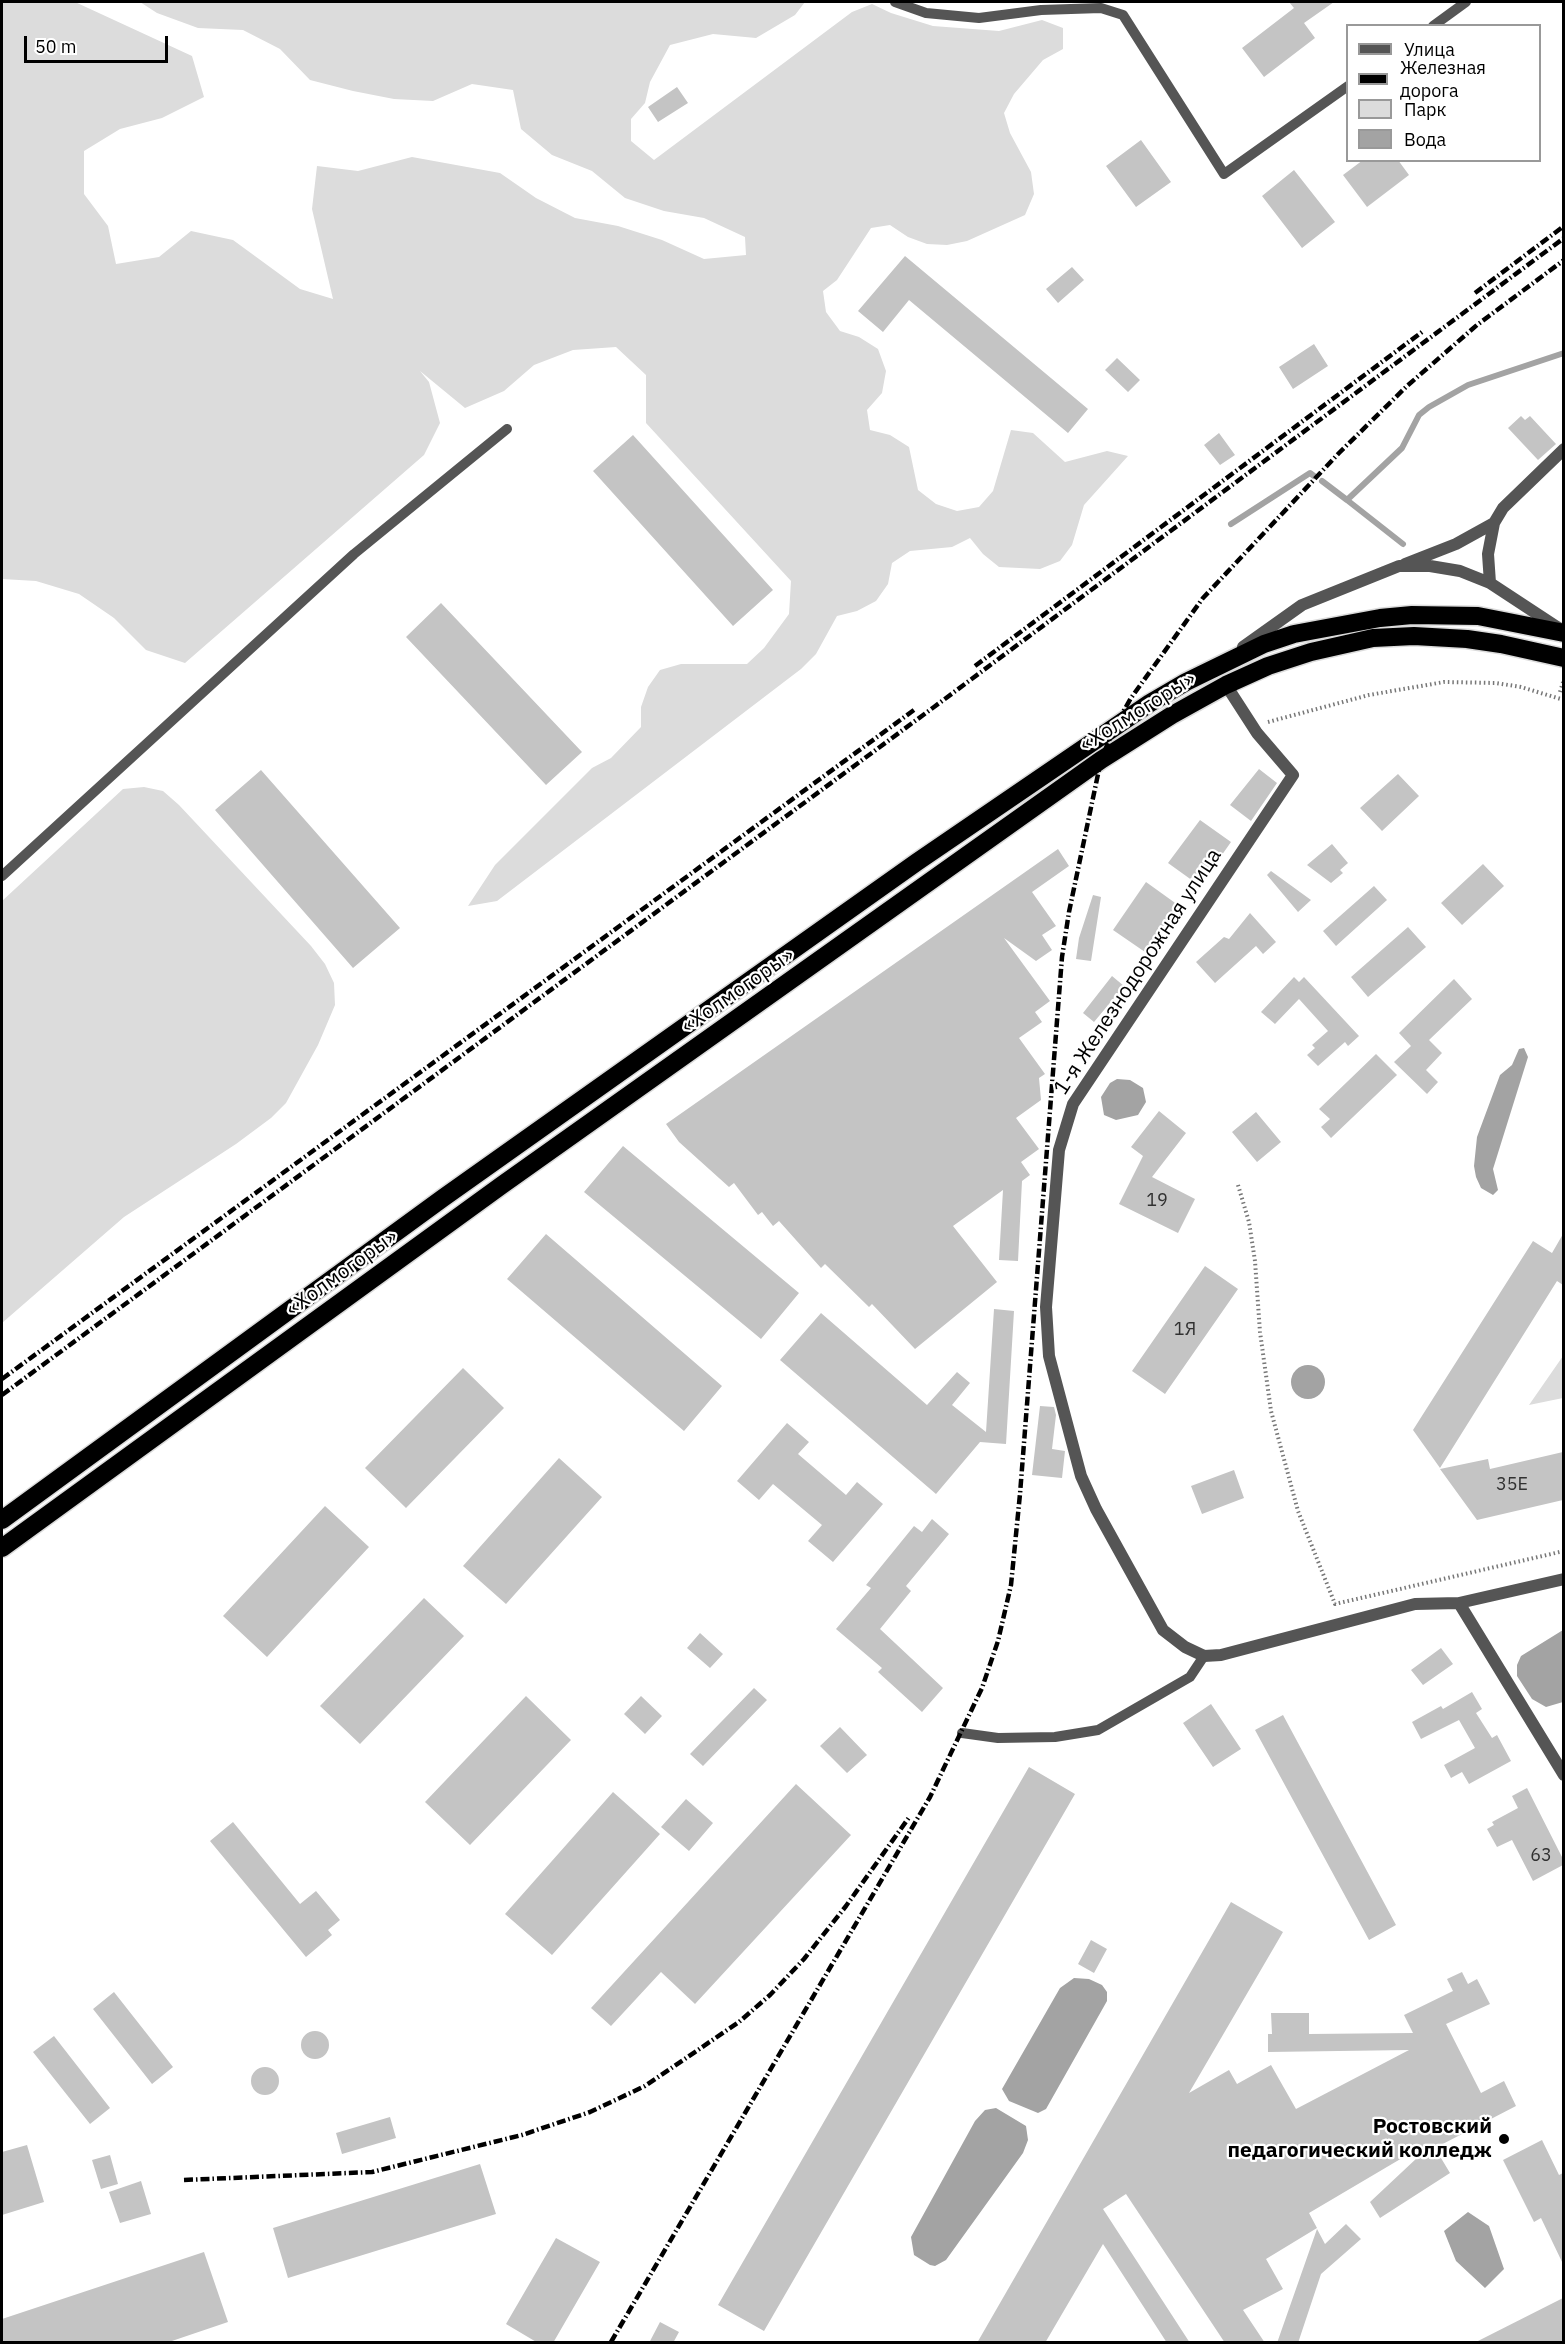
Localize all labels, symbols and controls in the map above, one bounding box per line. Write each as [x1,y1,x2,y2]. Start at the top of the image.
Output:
scale bar [27,24,171,62]
legend [1346,24,1541,162]
text: 50 m [35,35,77,58]
text: Улица [1404,38,1455,61]
text: Железная дорога [1400,56,1486,102]
text: Парк [1404,98,1446,121]
text: Вода [1404,128,1446,151]
street label: «Холмогоры» [1075,666,1201,758]
street label: 1-я Железнодорожная улица [1049,844,1227,1100]
street label: «Холмогоры» [677,943,799,1039]
house number: 19 [1146,1190,1168,1212]
street label: «Холмогоры» [281,1224,403,1322]
house number: 1Я [1174,1319,1196,1341]
house number: 35Е [1496,1474,1528,1496]
house number: 63 [1530,1845,1552,1867]
place label: Ростовский педагогический колледж [1228,2114,1492,2164]
marker: Ростовский педагогический колледж [1497,2132,1511,2146]

